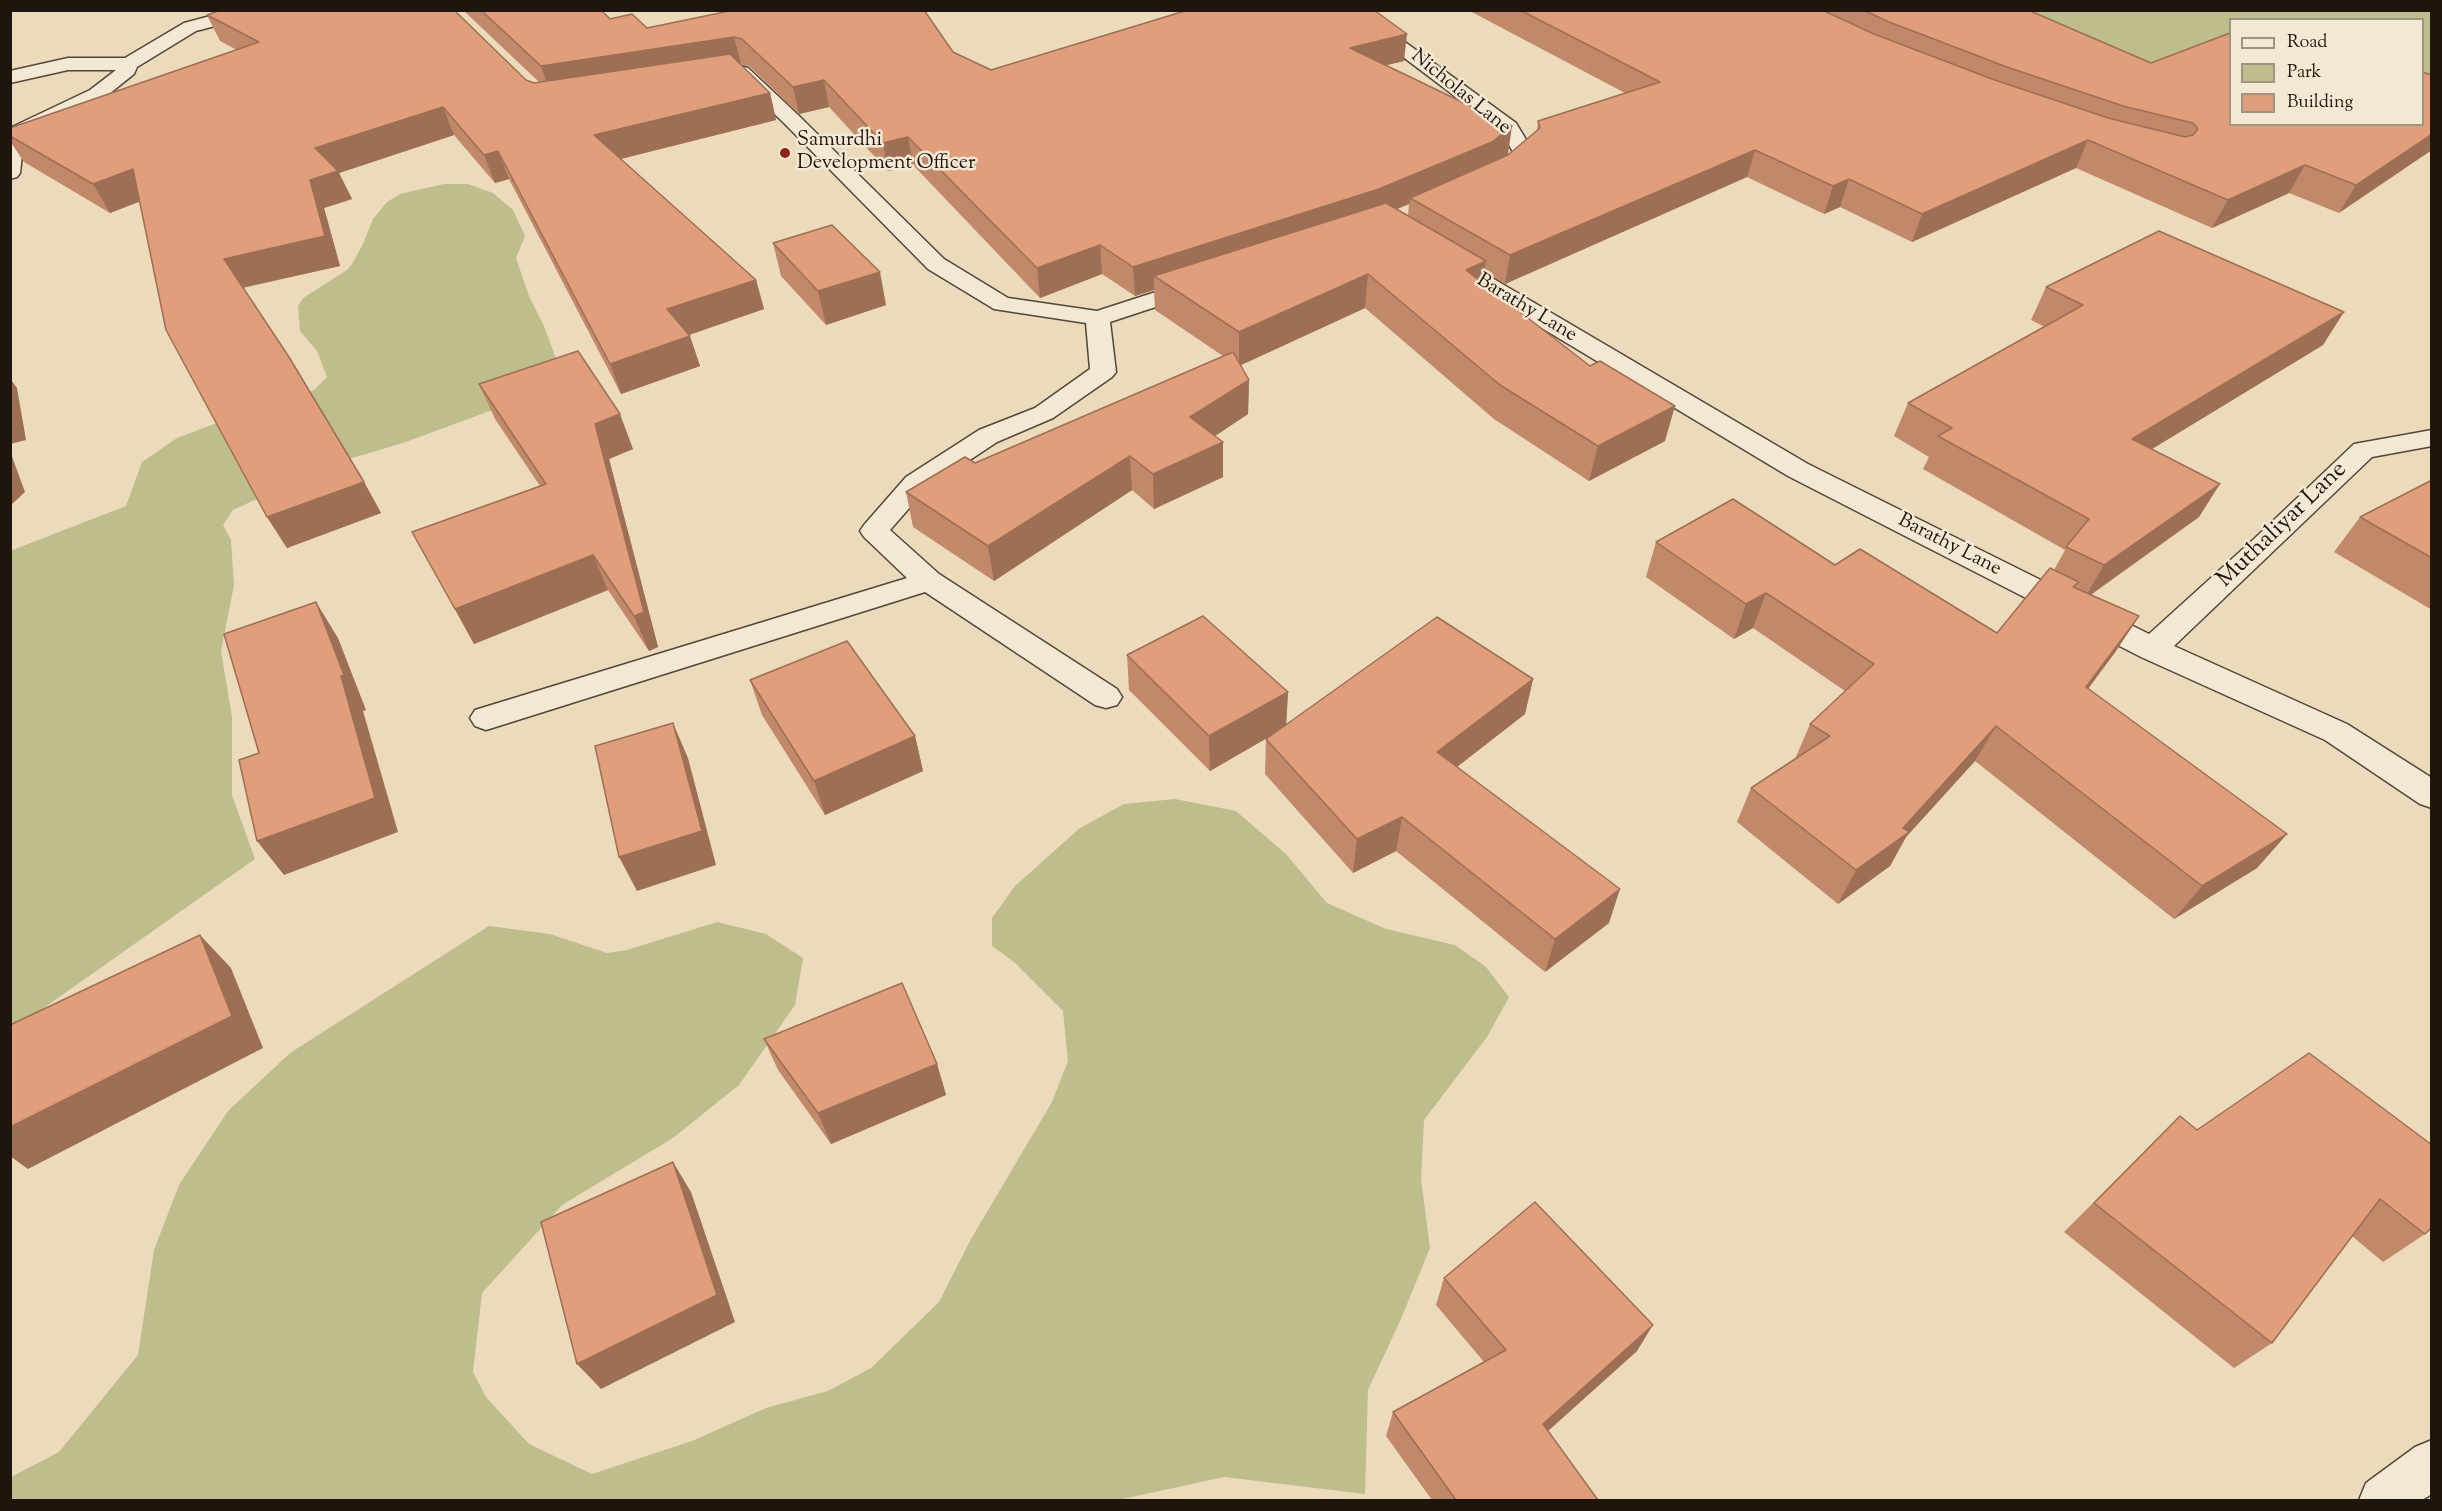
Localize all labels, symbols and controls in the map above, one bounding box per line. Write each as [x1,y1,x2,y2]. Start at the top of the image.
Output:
legend [2229,18,2424,126]
text: Road [2287,30,2327,56]
street label: Nicholas Lane [1405,45,1515,141]
text: Park [2287,60,2321,86]
text: Building [2287,90,2353,116]
place label: Samurdhi Development Officer [797,130,976,177]
marker: Samurdhi Development Officer [778,146,792,160]
street label: Barathy Lane [1471,270,1581,348]
street label: Muthaliyar Lane [2212,457,2354,595]
street label: Barathy Lane [1893,510,2005,582]

